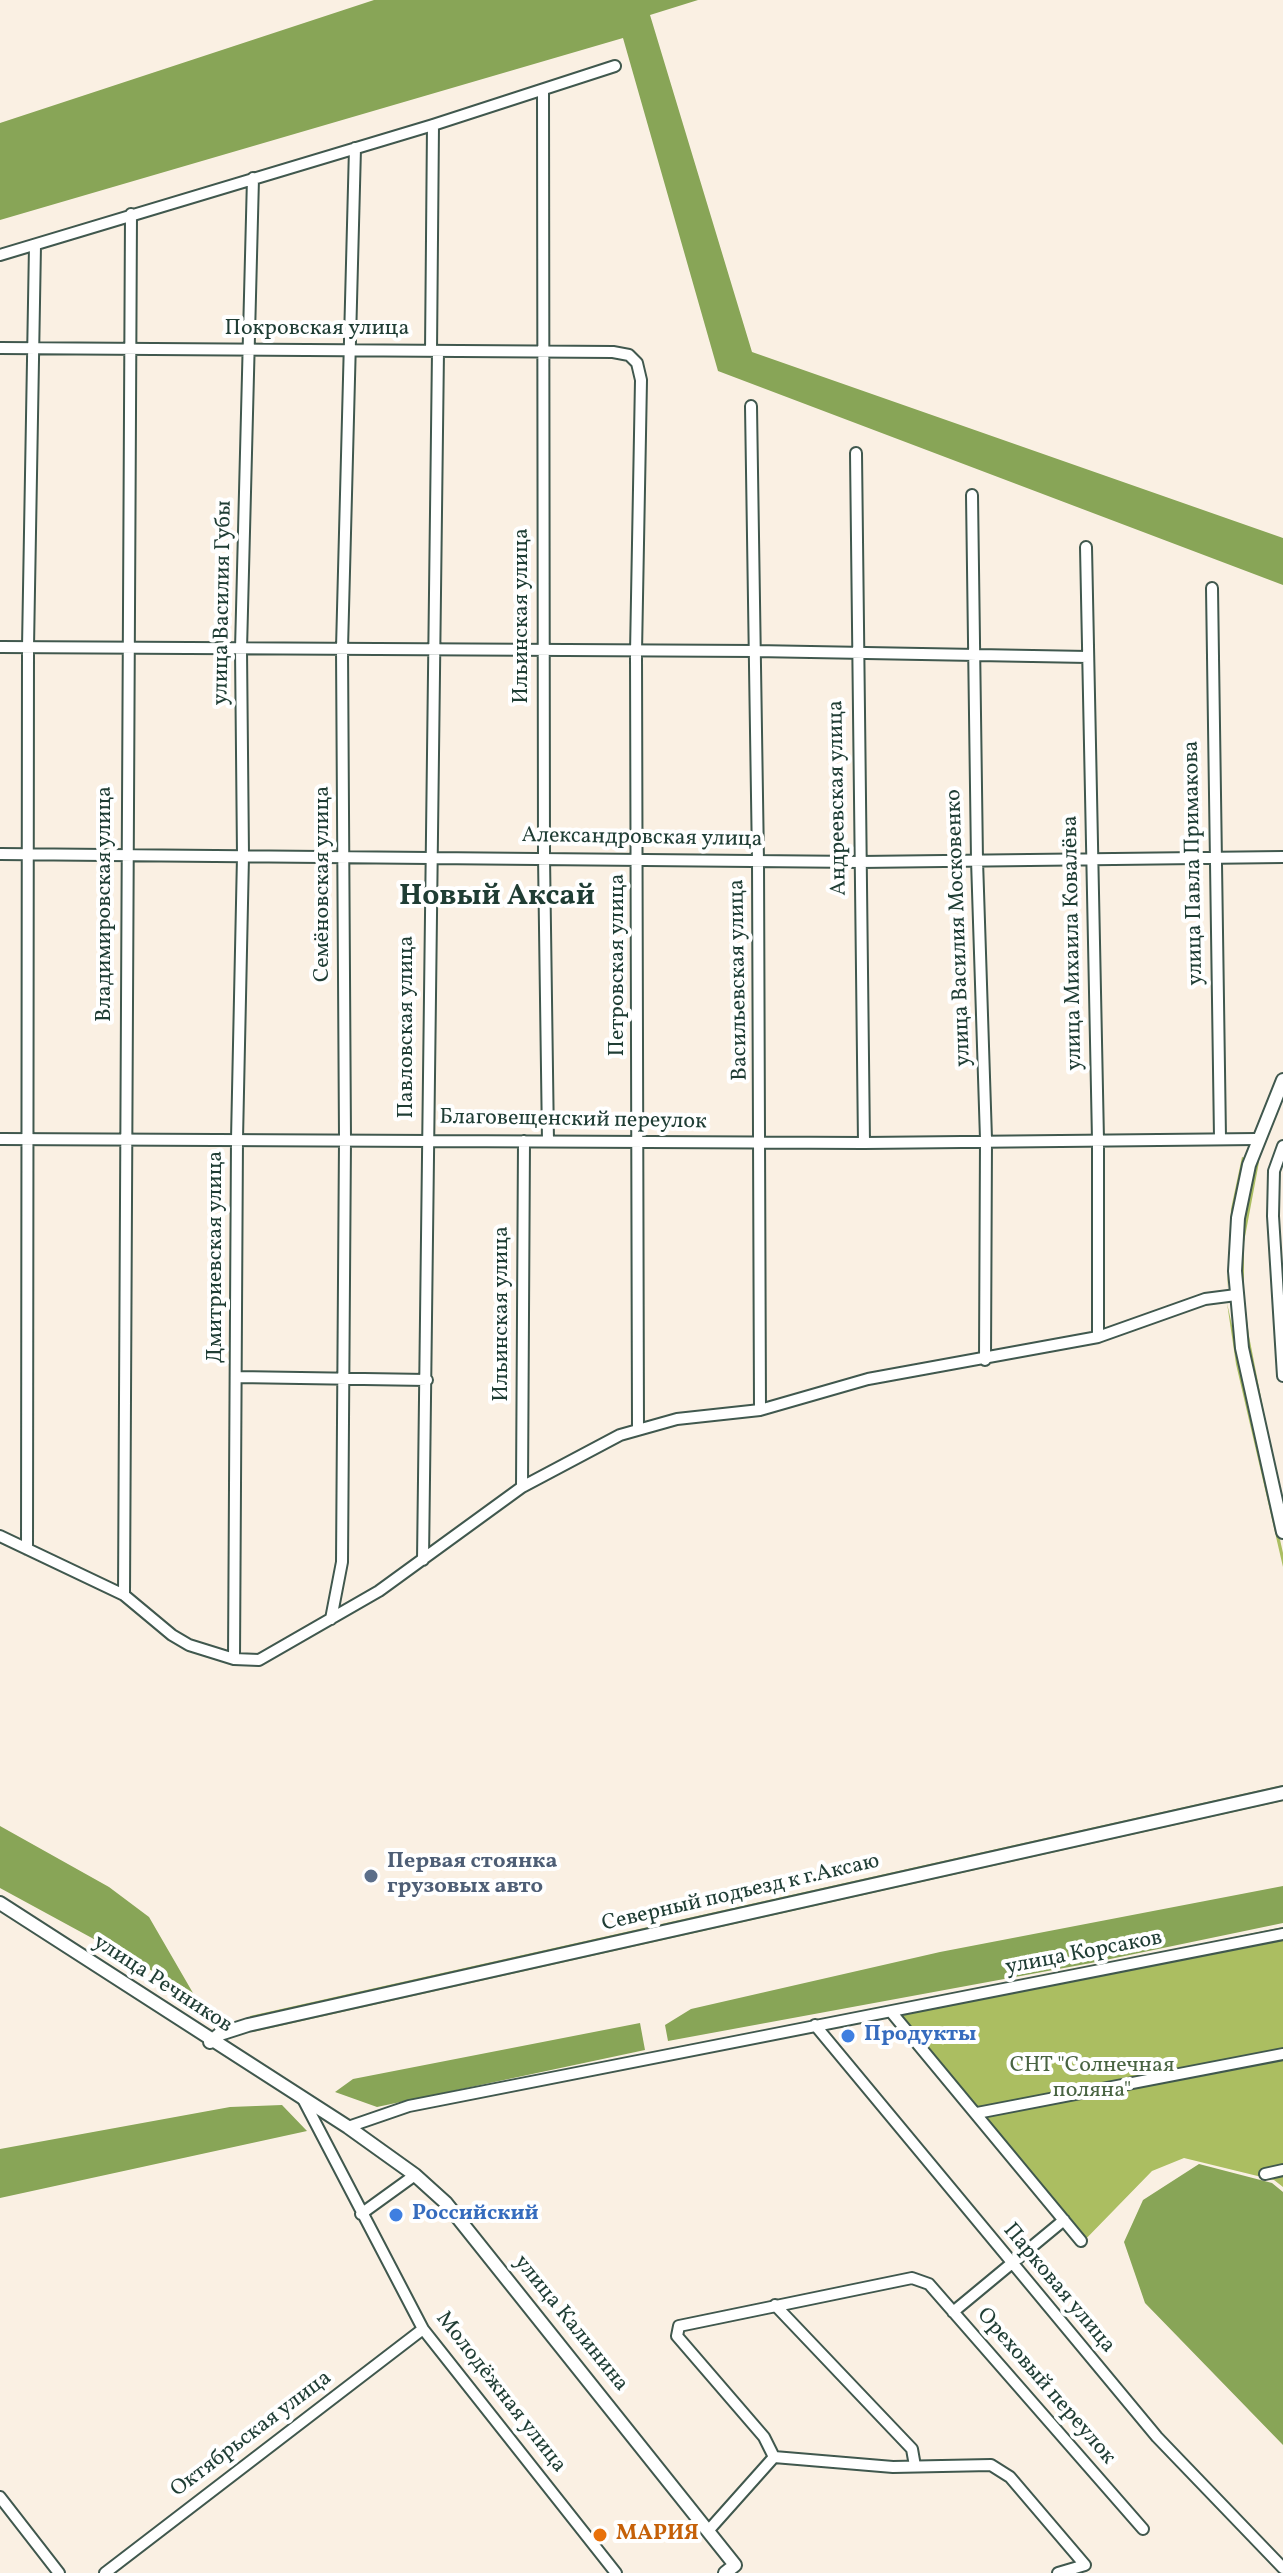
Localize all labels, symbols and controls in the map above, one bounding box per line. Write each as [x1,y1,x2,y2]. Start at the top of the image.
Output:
street label: Покровская улица [225,317,409,343]
street label: улица Василия Губы [209,500,239,706]
street label: Ильинская улица [510,528,536,704]
street label: Андреевская улица [824,700,854,896]
street label: улица Павла Примакова [1180,740,1210,986]
street label: Владимировская улица [93,786,119,1022]
street label: Семёновская улица [311,786,337,982]
street label: улица Василия Московенко [942,789,978,1067]
street label: улица Михаила Ковалёва [1059,815,1089,1071]
street label: Александровская улица [521,824,763,854]
street label: Петровская улица [606,874,632,1056]
street label: Васильевская улица [725,879,755,1081]
district label: Новый Аксай [399,880,595,916]
street label: Павловская улица [395,936,421,1118]
street label: Благовещенский переулок [439,1105,707,1137]
street label: Дмитриевская улица [204,1151,230,1363]
street label: Ильинская улица [490,1226,516,1402]
street label: Северный подъезд к г.Аксаю [600,1849,882,1939]
place label: Первая стоянка грузовых авто [387,1850,557,1902]
marker: Первая стоянка грузовых авто [362,1867,380,1885]
street label: улица Корсаков [1003,1926,1165,1982]
street label: улица Речников [87,1930,237,2040]
place label: Продукты [864,2023,976,2049]
marker: Продукты [839,2027,857,2045]
park label: СНТ "Солнечная поляна" [1010,2054,1174,2106]
place label: Российский [412,2202,539,2228]
marker: Российский [387,2206,405,2224]
street label: Парковая улица [996,2219,1120,2359]
street label: улица Калинина [507,2250,633,2398]
street label: Ореховый переулок [970,2303,1120,2471]
street label: Молодёжная улица [429,2307,571,2479]
street label: Октябрьская улица [166,2366,338,2504]
place label: МАРИЯ [616,2522,699,2548]
marker: МАРИЯ [591,2526,609,2544]

